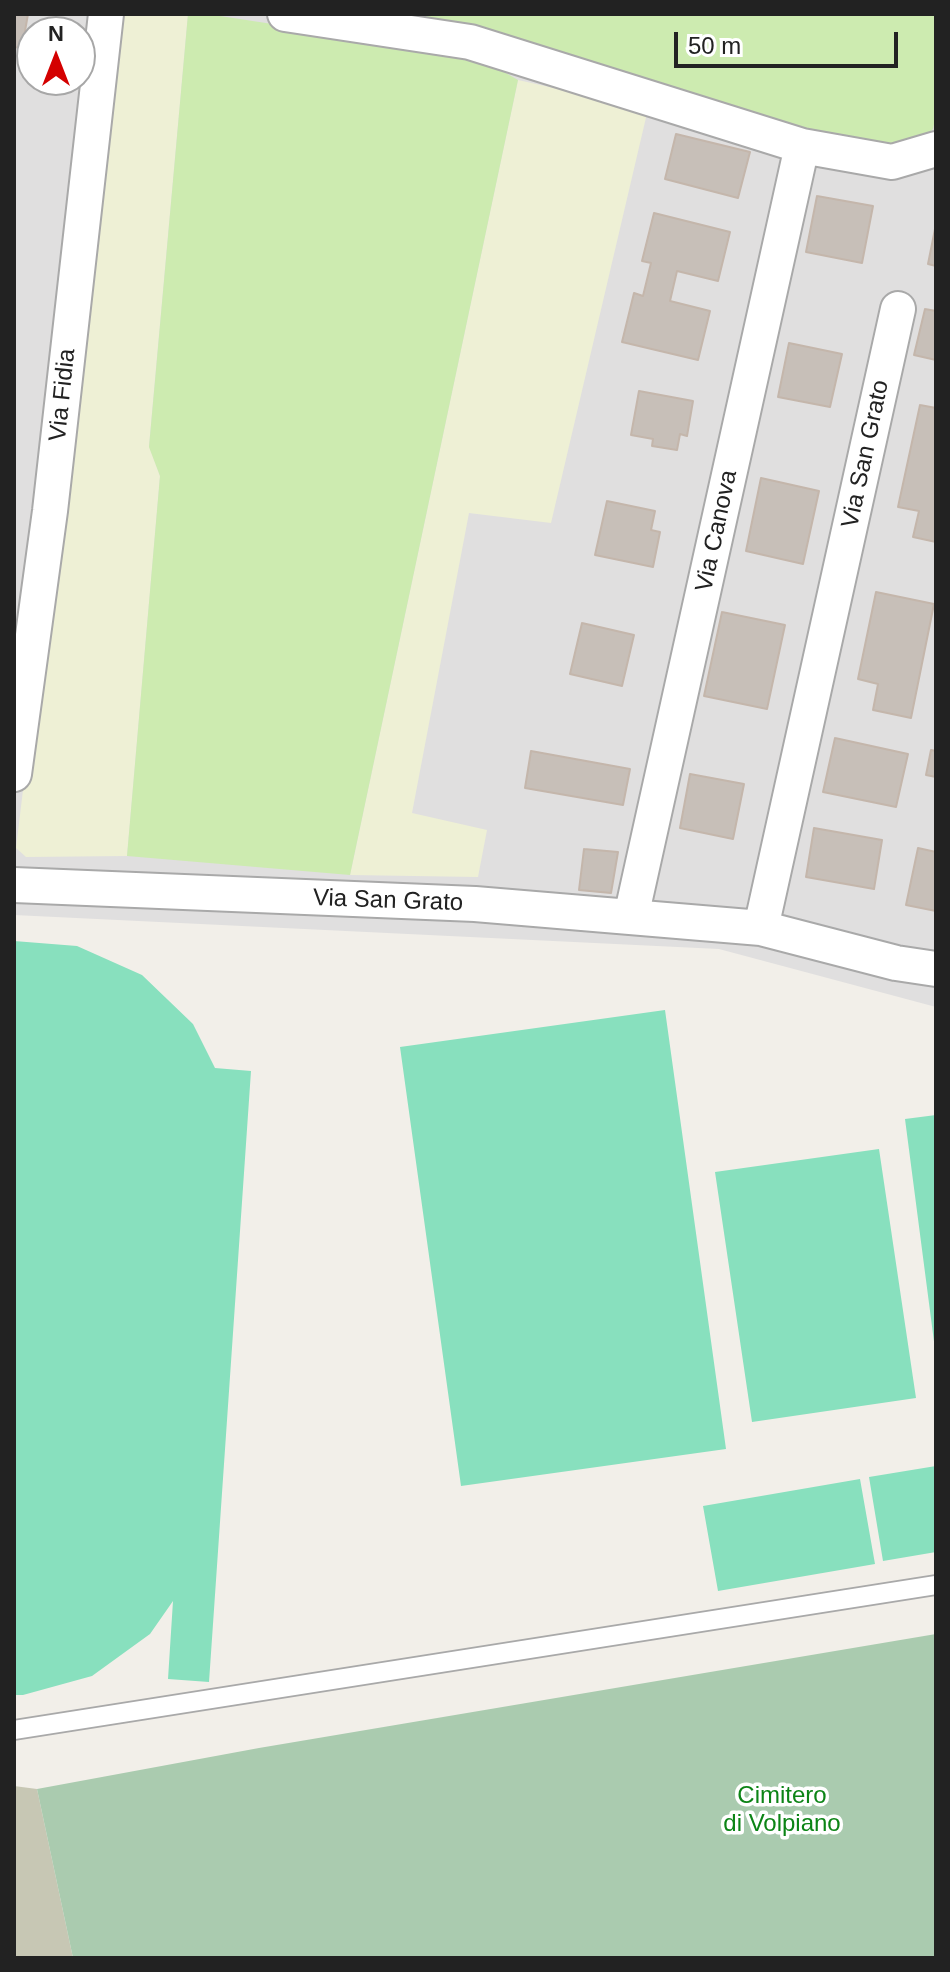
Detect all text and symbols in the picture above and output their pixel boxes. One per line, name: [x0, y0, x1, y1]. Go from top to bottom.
north arrow: [16, 16, 96, 96]
scale bar: [678, 16, 902, 66]
text: N: [48, 21, 64, 46]
text: 50 m: [688, 32, 741, 59]
street label: Via Fidia: [44, 347, 82, 443]
street label: Via San Grato: [836, 377, 896, 531]
street label: Via Canova: [690, 468, 744, 594]
street label: Via San Grato: [312, 884, 464, 918]
park label: Cimitero di Volpiano: [723, 1782, 841, 1838]

